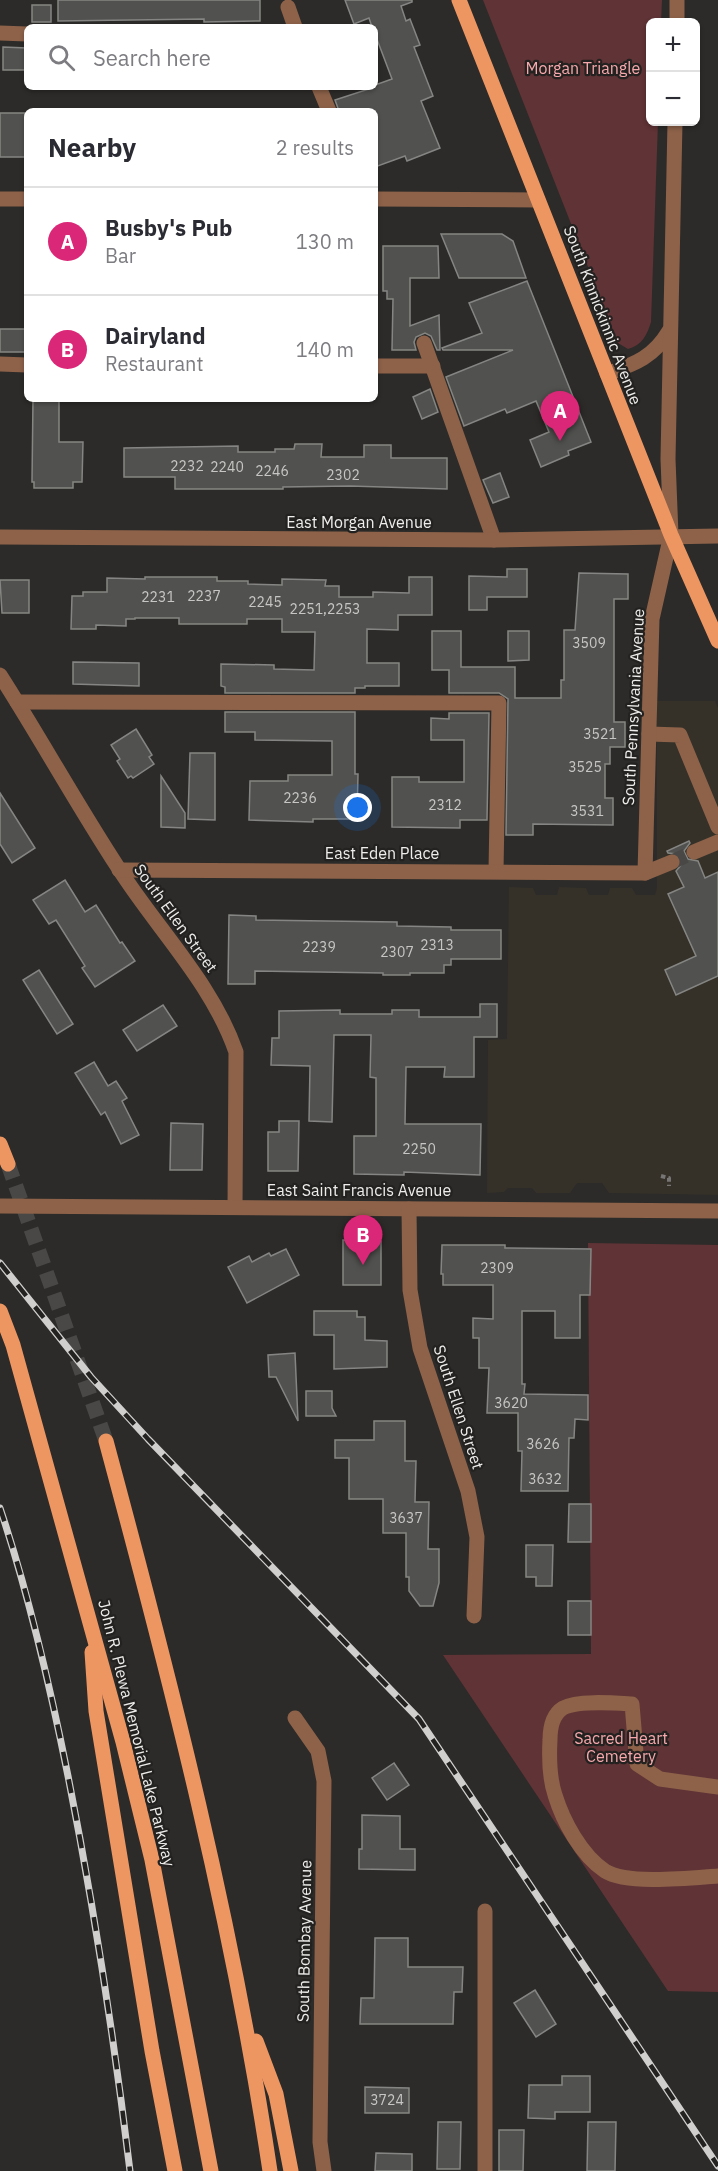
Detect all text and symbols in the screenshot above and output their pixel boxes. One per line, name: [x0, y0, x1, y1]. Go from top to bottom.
map controls: [646, 18, 700, 126]
button: +: [646, 18, 700, 72]
search box: [24, 24, 378, 90]
icon: search: [45, 41, 78, 74]
text: Search here: [93, 43, 211, 72]
park label: Morgan Triangle: [526, 58, 641, 78]
button: −: [646, 72, 700, 126]
text: Nearby: [48, 130, 136, 164]
text: 2 results: [276, 134, 354, 161]
text: Busby's Pub: [105, 213, 232, 242]
street label: South Kinnickinnic Avenue: [560, 223, 646, 407]
text: A: [61, 228, 74, 255]
text: 130 m: [296, 228, 354, 255]
text: Bar: [105, 242, 136, 269]
text: Dairyland: [105, 321, 206, 350]
text: B: [61, 336, 74, 363]
text: 140 m: [296, 336, 354, 363]
text: Restaurant: [105, 350, 203, 377]
pin: A: [540, 392, 580, 441]
house number: 2232: [170, 457, 204, 475]
house number: 2240: [210, 458, 244, 476]
house number: 2246: [255, 462, 289, 480]
house number: 2302: [326, 466, 360, 484]
street label: East Morgan Avenue: [286, 512, 432, 532]
house number: 2237: [187, 587, 221, 605]
house number: 2231: [141, 588, 175, 606]
house number: 2245: [248, 593, 282, 611]
house number: 2251,2253: [289, 600, 361, 618]
street label: South Pennsylvania Avenue: [618, 608, 648, 806]
house number: 3509: [572, 634, 606, 652]
house number: 3521: [583, 725, 617, 743]
house number: 3525: [568, 758, 602, 776]
house number: 2236: [283, 789, 317, 807]
your location: [343, 793, 372, 822]
house number: 2312: [428, 796, 462, 814]
house number: 3531: [570, 802, 604, 820]
street label: East Eden Place: [325, 843, 439, 863]
street label: South Ellen Street: [130, 860, 222, 976]
house number: 2313: [420, 936, 454, 954]
house number: 2239: [302, 938, 336, 956]
house number: 2307: [380, 943, 414, 961]
house number: 2250: [402, 1140, 436, 1158]
street label: East Saint Francis Avenue: [267, 1180, 451, 1200]
pin: B: [344, 1216, 382, 1265]
house number: 2309: [480, 1259, 514, 1277]
street label: South Ellen Street: [430, 1342, 488, 1472]
house number: 3620: [494, 1394, 528, 1412]
house number: 3626: [526, 1435, 560, 1453]
house number: 3632: [528, 1470, 562, 1488]
house number: 3637: [389, 1509, 423, 1527]
street label: John R. Plewa Memorial Lake Parkway: [94, 1598, 180, 1868]
park label: Sacred Heart Cemetery: [574, 1728, 668, 1766]
street label: South Bombay Avenue: [293, 1860, 315, 2022]
house number: 3724: [370, 2091, 404, 2109]

